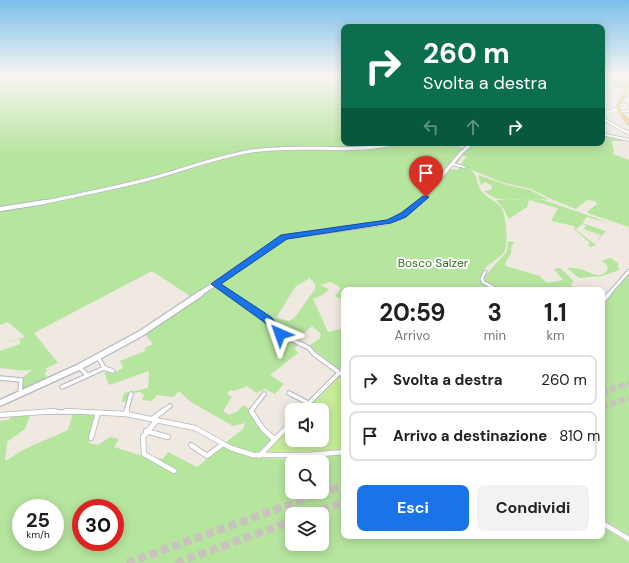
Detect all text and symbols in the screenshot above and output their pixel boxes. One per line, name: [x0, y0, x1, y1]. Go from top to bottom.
text: 260 m: [423, 35, 510, 72]
icon: right: [357, 40, 409, 92]
text: Svolta a destra: [423, 71, 547, 95]
icon: left: [420, 116, 442, 138]
icon: ahead: [462, 116, 484, 138]
icon: right: [504, 116, 526, 138]
pin: [409, 156, 443, 197]
icon: arrive: [415, 162, 437, 184]
park label: Bosco Salzer: [398, 255, 469, 271]
text: 20:59: [379, 297, 446, 328]
text: 3: [488, 297, 502, 328]
text: 1.1: [544, 297, 567, 328]
position arrow: [259, 313, 301, 355]
text: Arrivo: [395, 327, 430, 344]
text: min: [484, 327, 506, 344]
text: km: [546, 327, 565, 344]
icon: right: [359, 369, 381, 391]
text: Svolta a destra: [393, 370, 503, 390]
text: 260 m: [541, 370, 587, 390]
map controls: [285, 403, 329, 551]
button: sound: [285, 403, 329, 447]
icon: arrive: [359, 425, 381, 447]
text: Arrivo a destinazione: [393, 426, 547, 446]
text: 810 m: [559, 426, 600, 446]
button: search: [285, 455, 329, 499]
button: Esci: [357, 485, 469, 531]
button: Condividi: [477, 485, 589, 531]
speed limit sign: 30: [72, 499, 124, 551]
text: 25: [26, 507, 50, 533]
button: layers: [285, 507, 329, 551]
text: km/h: [26, 528, 50, 541]

